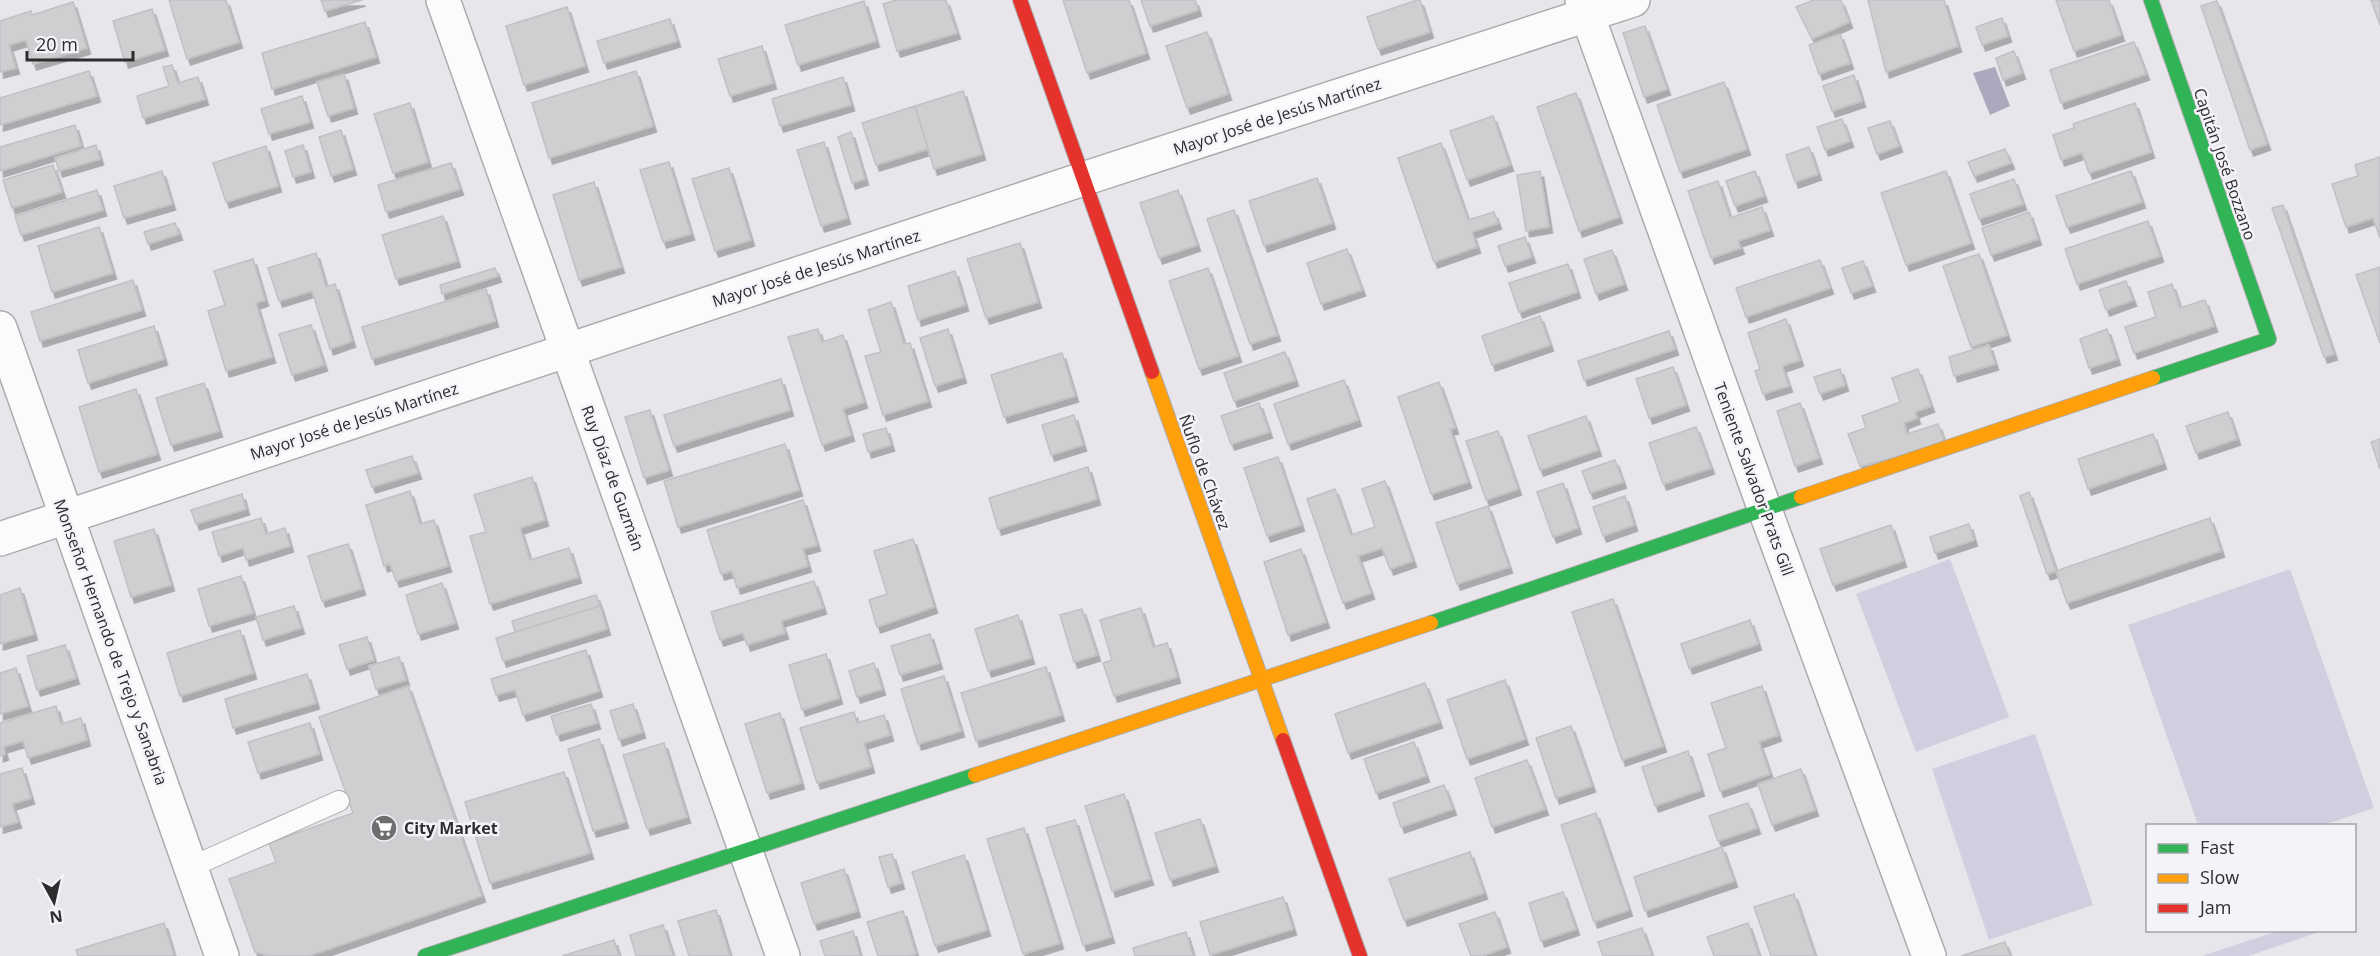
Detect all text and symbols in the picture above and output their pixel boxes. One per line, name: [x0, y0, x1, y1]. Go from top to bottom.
scale bar: [27, 24, 134, 62]
text: 20 m: [36, 32, 78, 56]
street label: Mayor José de Jesús Martínez: [1170, 72, 1384, 160]
street label: Capitán José Bozzano: [2189, 85, 2261, 243]
street label: Mayor José de Jesús Martínez: [709, 224, 923, 312]
street label: Mayor José de Jesús Martínez: [247, 377, 461, 465]
street label: Teniente Salvador Prats Gill: [1709, 379, 1799, 579]
street label: Ruy Díaz de Guzmán: [576, 402, 650, 554]
street label: Ñuflo de Chávez: [1174, 411, 1236, 533]
street label: Monseñor Hernando de Trejo y Sanabria: [49, 496, 173, 788]
supermarket icon: City Market: [369, 813, 399, 843]
place label: City Market: [404, 817, 498, 839]
legend: [2146, 824, 2356, 932]
text: Fast: [2200, 835, 2234, 859]
text: Slow: [2200, 865, 2239, 889]
north arrow: [24, 872, 84, 932]
text: Jam: [2198, 895, 2232, 919]
text: N: [48, 905, 64, 929]

